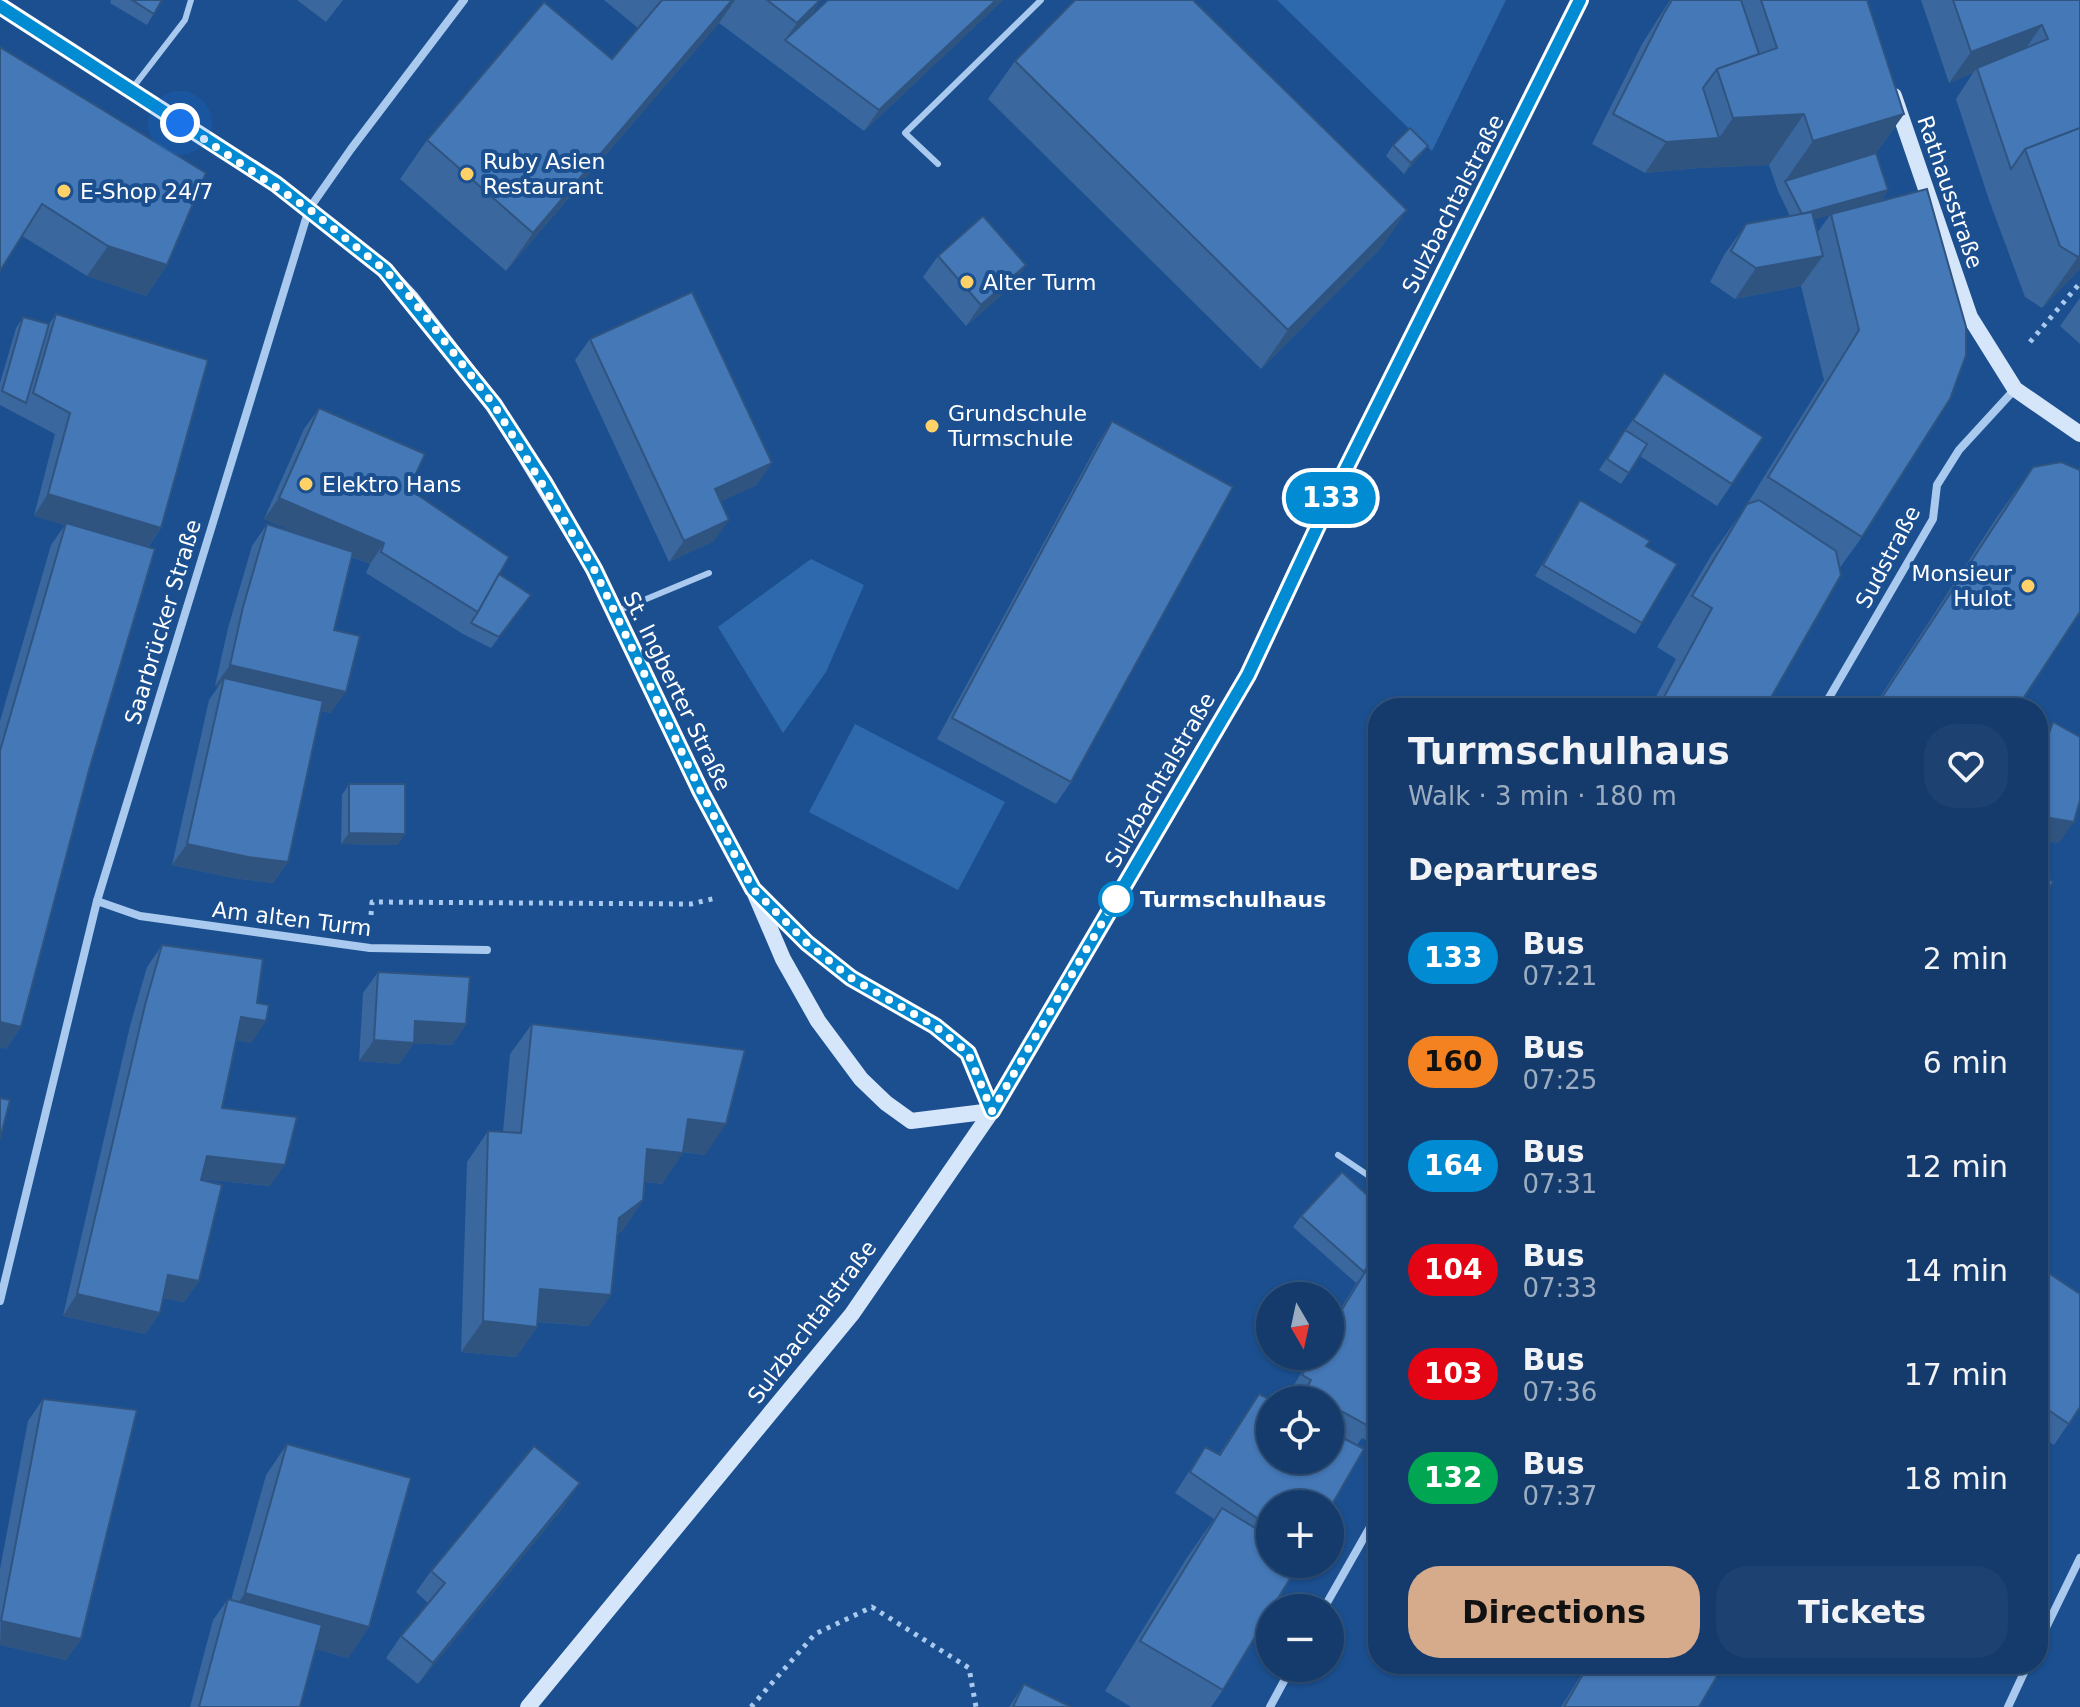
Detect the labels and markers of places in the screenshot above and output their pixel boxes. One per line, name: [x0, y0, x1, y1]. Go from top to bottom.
place label: Ruby Asien Restaurant: [483, 149, 605, 199]
marker: Ruby Asien Restaurant: [458, 165, 476, 183]
place label: E-Shop 24/7: [80, 179, 214, 204]
marker: E-Shop 24/7: [55, 182, 73, 200]
place label: Alter Turm: [983, 270, 1097, 295]
marker: Alter Turm: [958, 273, 976, 291]
place label: Grundschule Turmschule: [947, 401, 1087, 451]
marker: Grundschule Turmschule: [923, 417, 941, 435]
place label: Elektro Hans: [322, 472, 461, 497]
marker: Elektro Hans: [297, 475, 315, 493]
place label: Monsieur Hulot: [1912, 561, 2013, 611]
marker: Monsieur Hulot: [2019, 577, 2037, 595]
marker: Turmschulhaus: [1099, 882, 1133, 916]
place label: Turmschulhaus: [1140, 887, 1326, 912]

